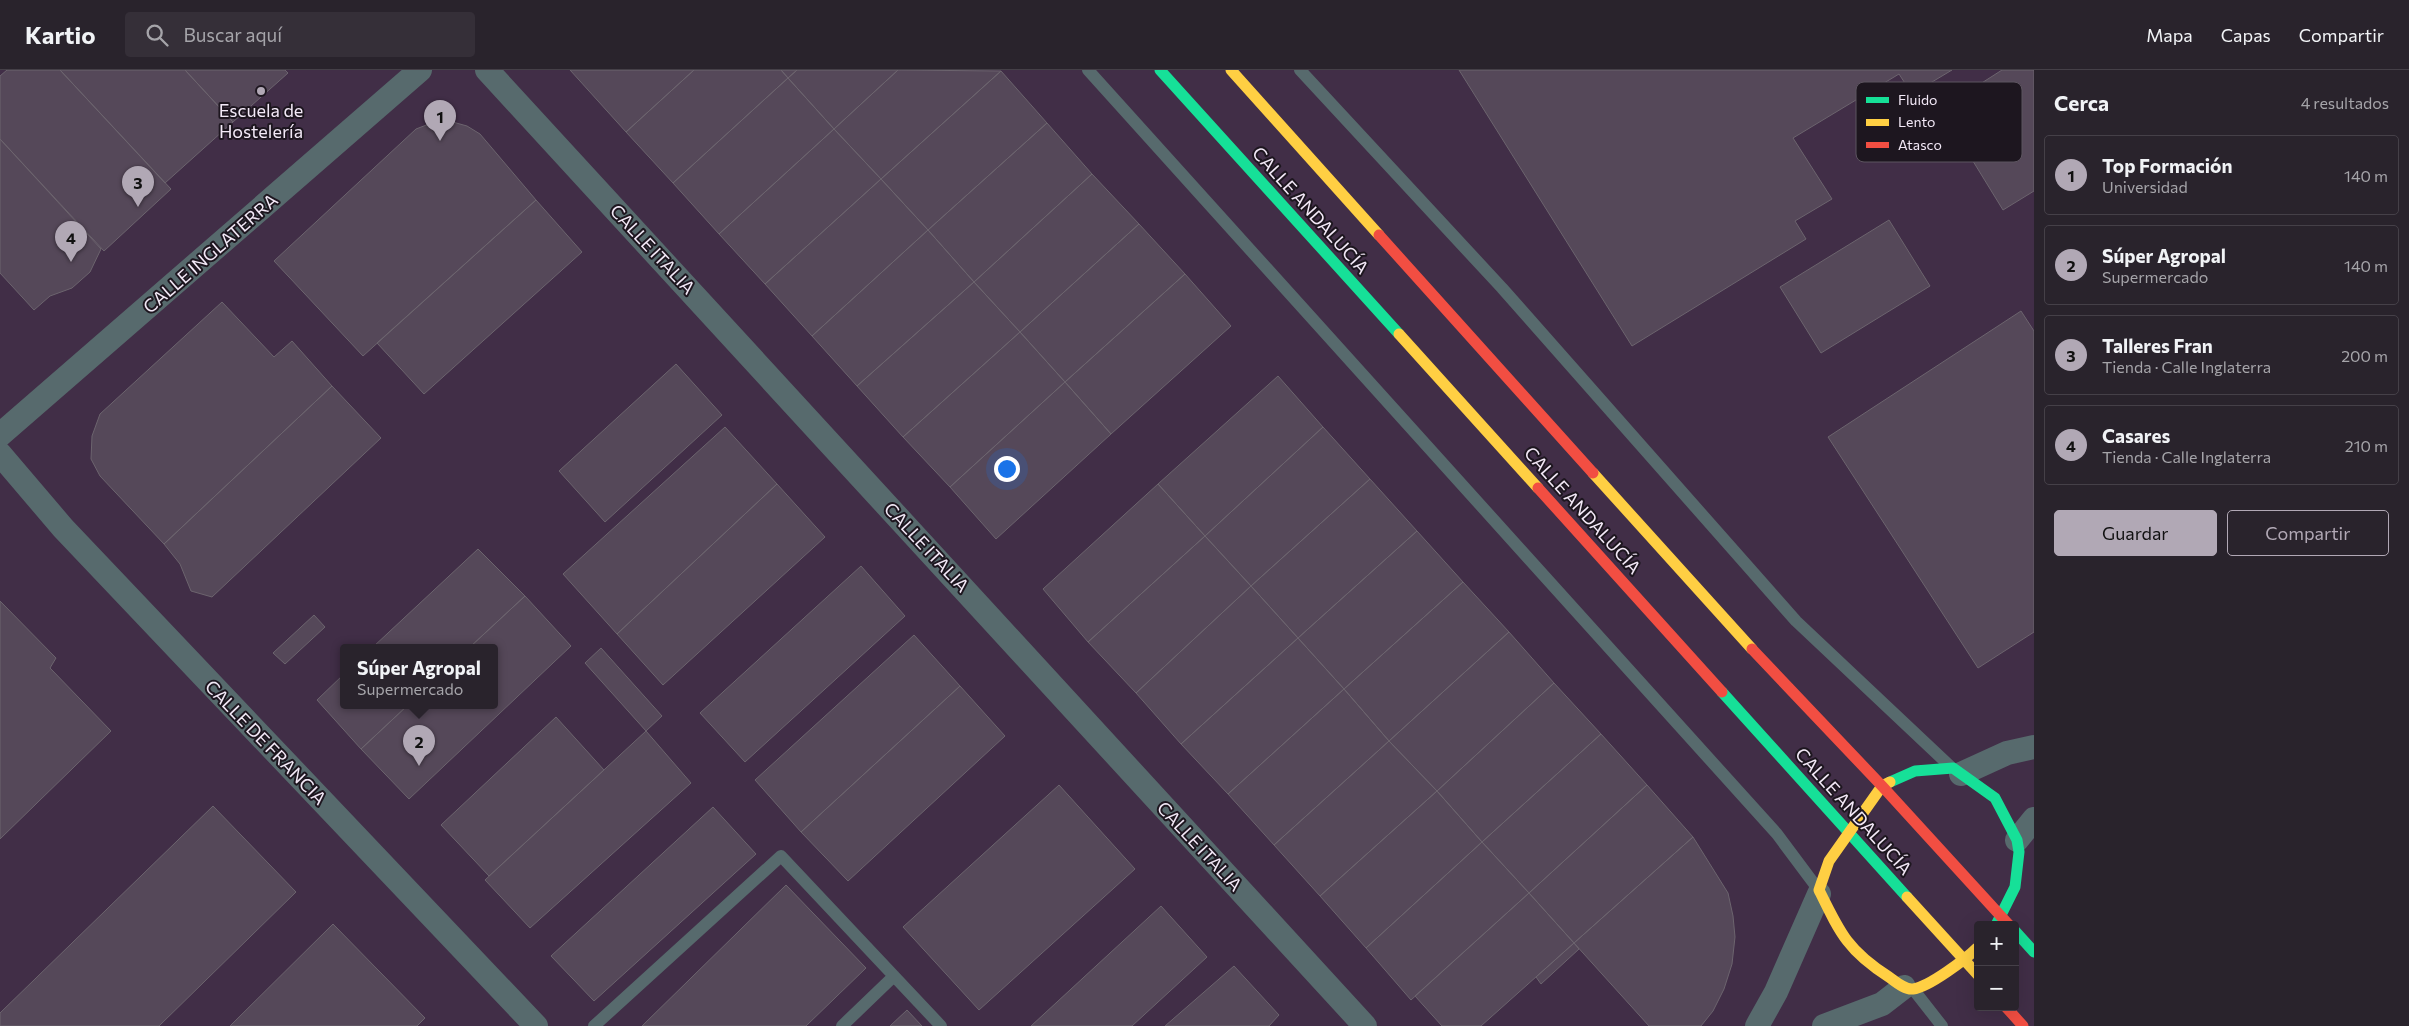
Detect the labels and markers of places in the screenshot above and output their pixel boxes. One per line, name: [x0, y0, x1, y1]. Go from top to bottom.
marker: Escuela de Hostelería: [255, 85, 267, 97]
place label: Escuela de Hostelería: [219, 99, 303, 142]
pin: 1: [424, 100, 456, 141]
pin: 3: [122, 166, 154, 207]
pin: 4: [55, 221, 87, 262]
pin: 2: [403, 725, 435, 766]

